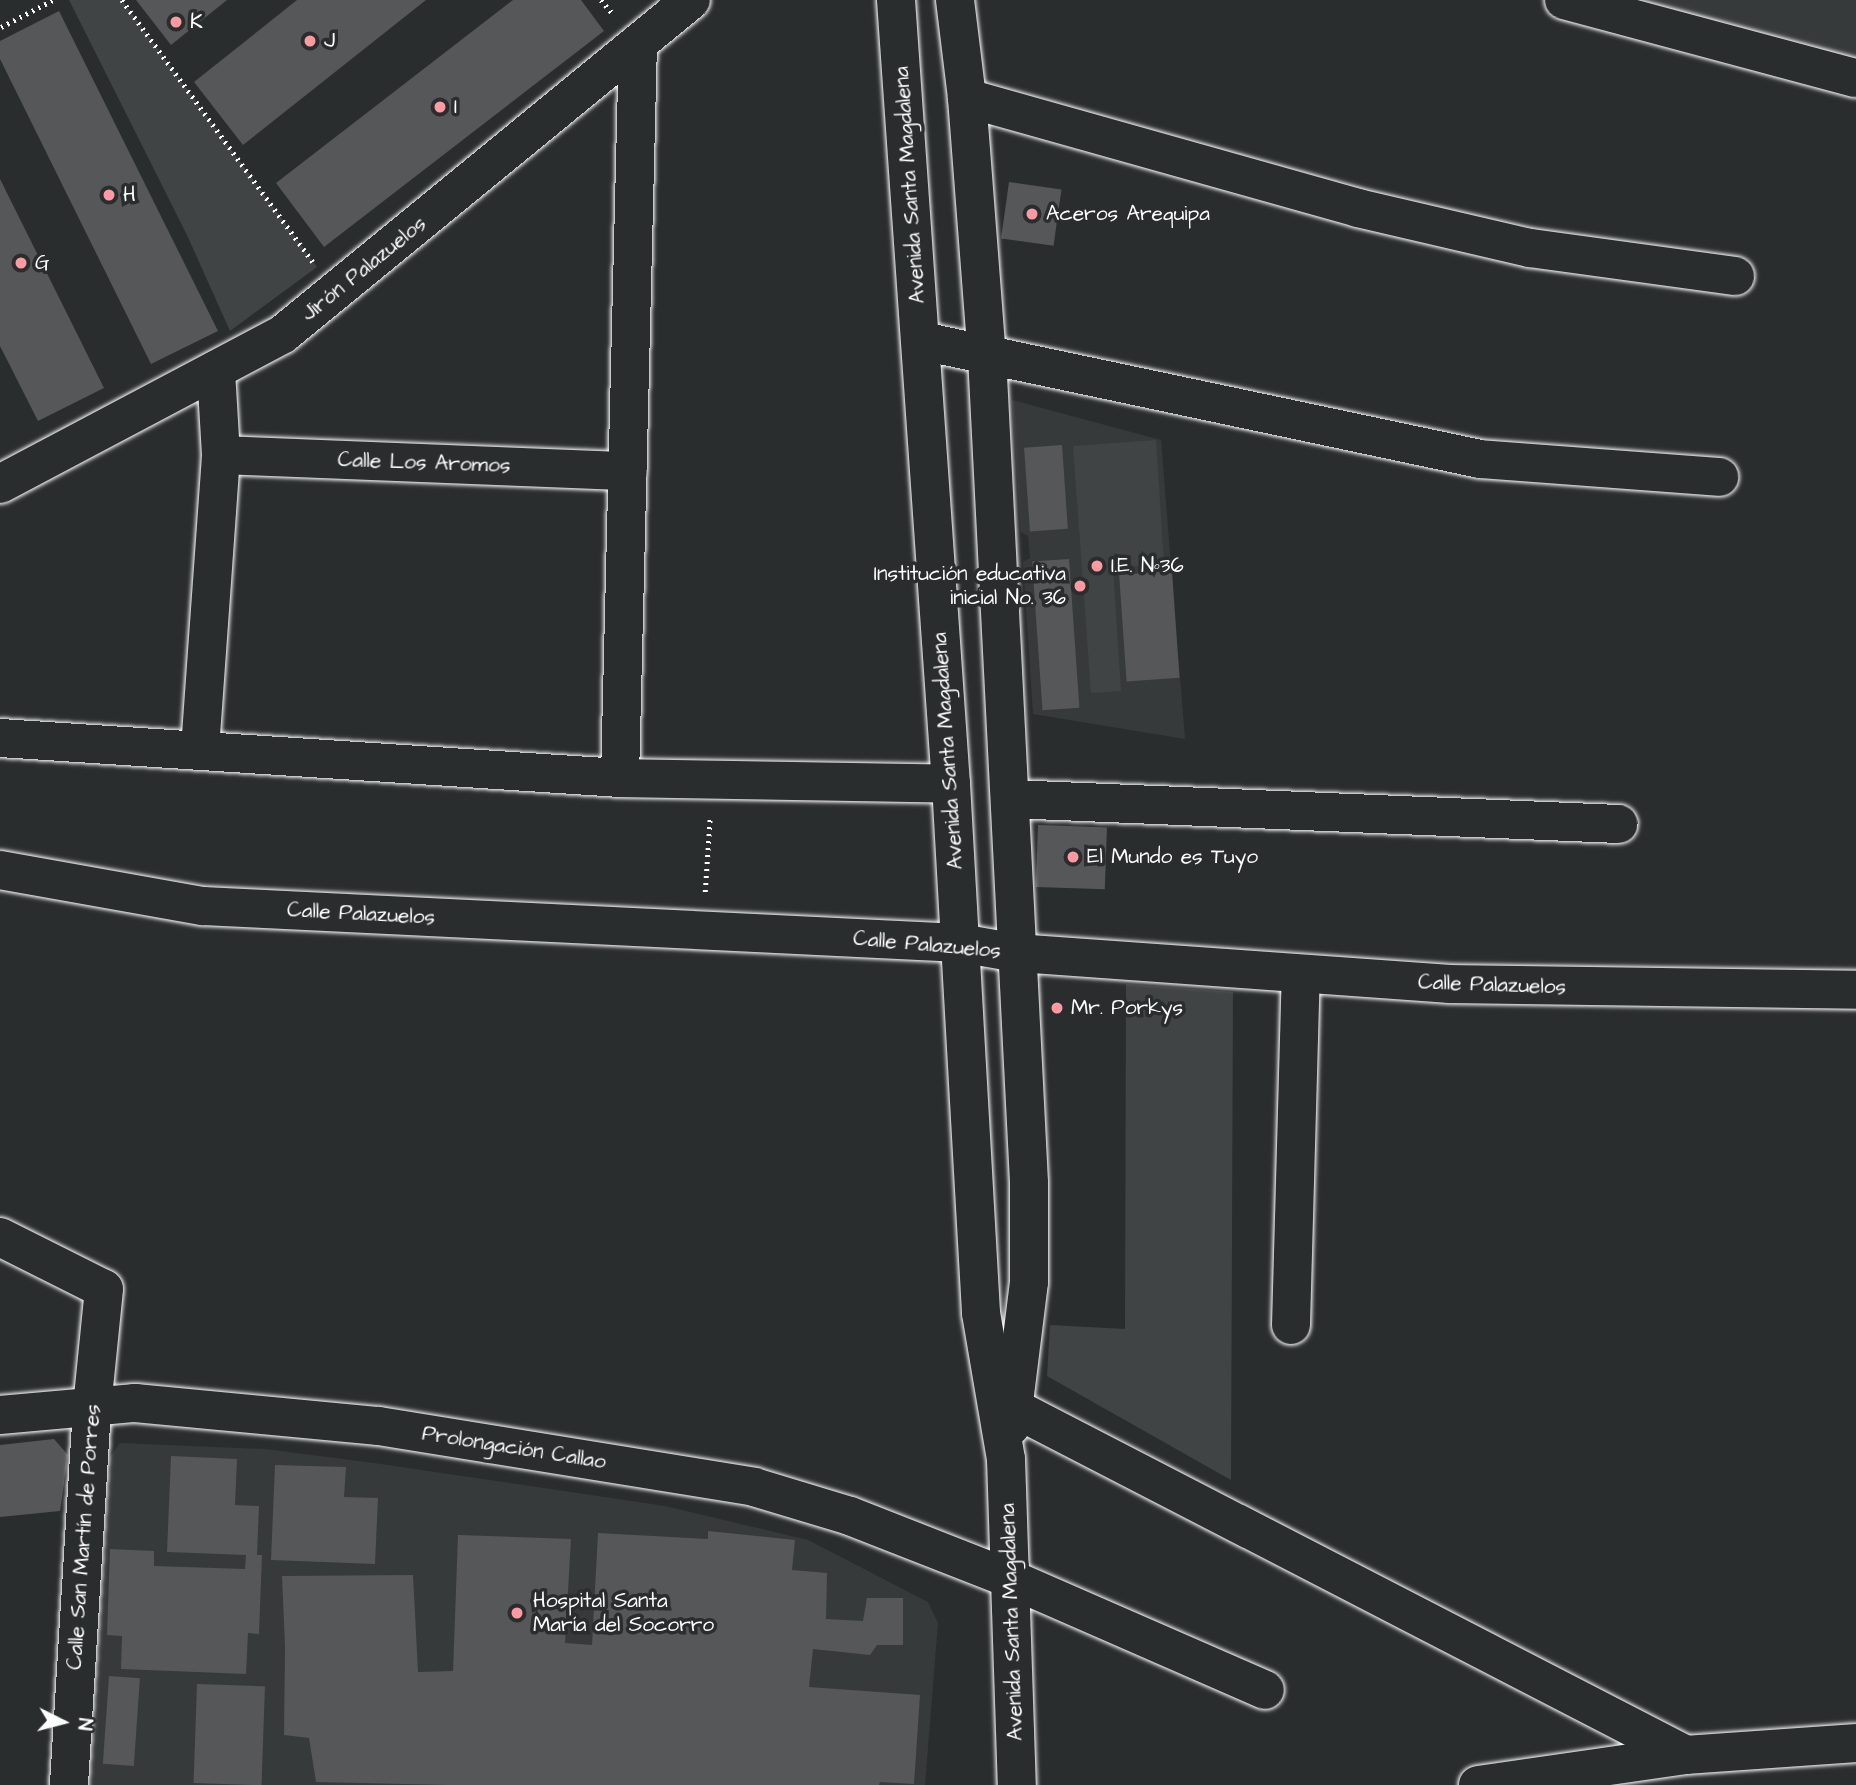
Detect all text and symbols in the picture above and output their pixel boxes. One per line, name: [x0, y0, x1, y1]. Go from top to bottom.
place label: K: [190, 9, 203, 35]
marker: K: [168, 14, 184, 30]
place label: J: [324, 28, 335, 54]
marker: J: [302, 33, 318, 49]
street label: Avenida Santa Magdalena: [889, 66, 931, 304]
place label: I: [454, 94, 457, 120]
marker: I: [432, 99, 448, 115]
place label: H: [123, 182, 136, 208]
marker: H: [101, 187, 117, 203]
place label: Aceros Arequipa: [1046, 201, 1210, 227]
marker: Aceros Arequipa: [1024, 206, 1040, 222]
street label: Jirón Palazuelos: [297, 211, 431, 327]
place label: G: [35, 250, 50, 276]
marker: G: [13, 255, 29, 271]
street label: Calle Los Aromos: [337, 447, 511, 479]
place label: I.E. Nº36: [1111, 553, 1184, 579]
marker: I.E. Nº36: [1089, 558, 1105, 574]
place label: Institución educativa inicial No. 36: [874, 561, 1066, 611]
marker: Institución educativa inicial No. 36: [1072, 578, 1088, 594]
street label: Avenida Santa Magdalena: [927, 632, 969, 870]
place label: El Mundo es Tuyo: [1087, 844, 1258, 870]
marker: El Mundo es Tuyo: [1065, 849, 1081, 865]
street label: Calle Palazuelos: [286, 898, 436, 930]
street label: Calle Palazuelos: [852, 926, 1002, 964]
street label: Calle Palazuelos: [1418, 970, 1566, 1000]
place label: Mr. Porkys: [1071, 995, 1183, 1021]
marker: Mr. Porkys: [1049, 1000, 1065, 1016]
street label: Calle San Martín de Porres: [62, 1403, 106, 1671]
street label: Prolongación Callao: [420, 1421, 608, 1475]
street label: Avenida Santa Magdalena: [995, 1503, 1029, 1741]
place label: Hospital Santa María del Socorro: [533, 1588, 714, 1638]
marker: Hospital Santa María del Socorro: [507, 1603, 527, 1623]
north arrow: [28, 1687, 98, 1757]
text: N: [70, 1717, 98, 1732]

